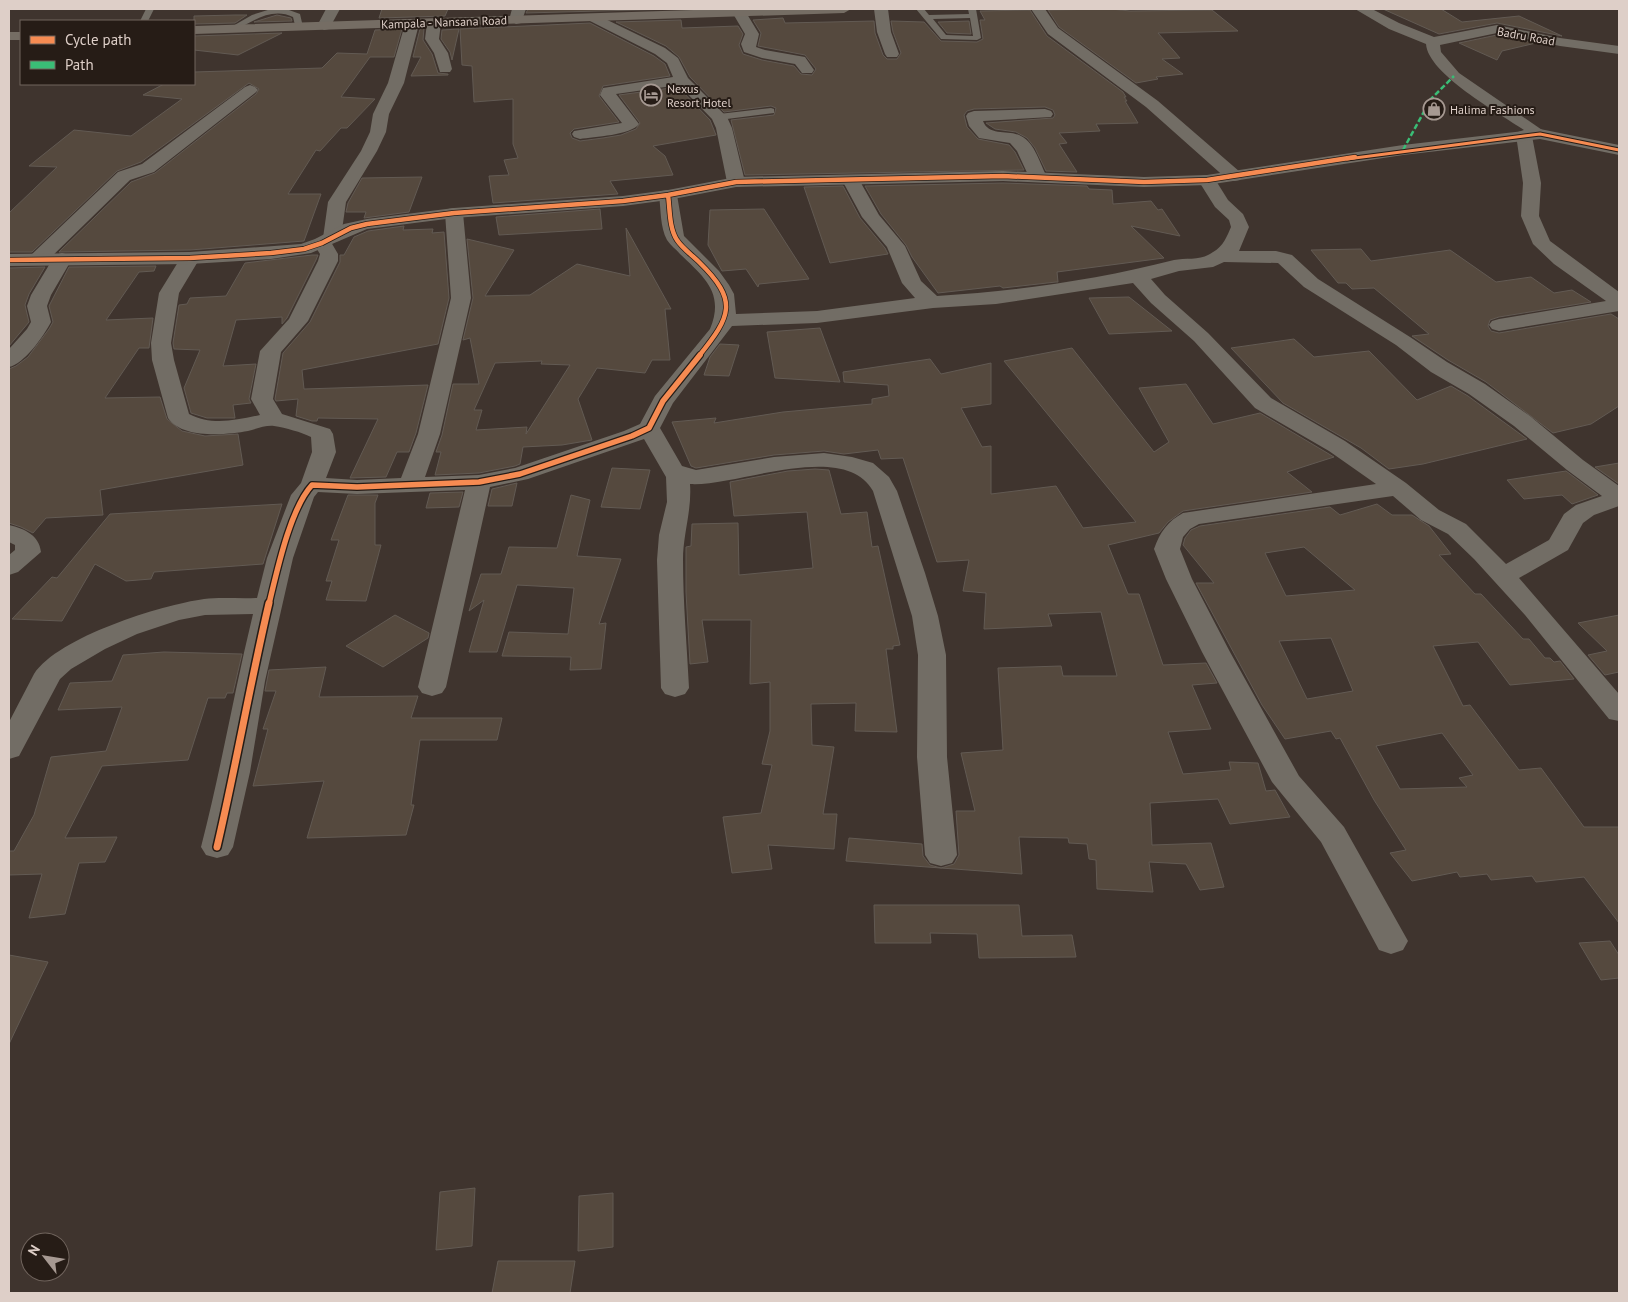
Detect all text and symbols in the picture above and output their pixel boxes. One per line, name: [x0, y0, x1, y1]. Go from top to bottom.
street label: Kampala - Nansana Road: [381, 12, 507, 32]
legend: [20, 20, 195, 85]
street label: Badru Road: [1496, 24, 1556, 48]
text: Cycle path: [65, 30, 131, 49]
text: Path: [65, 55, 94, 74]
place label: Nexus Resort Hotel: [667, 81, 731, 110]
hotel icon: Nexus Resort Hotel: [639, 83, 663, 107]
shop icon: Halima Fashions: [1422, 97, 1446, 121]
place label: Halima Fashions: [1450, 102, 1535, 117]
north arrow: [20, 1232, 70, 1282]
text: N: [24, 1242, 44, 1259]

